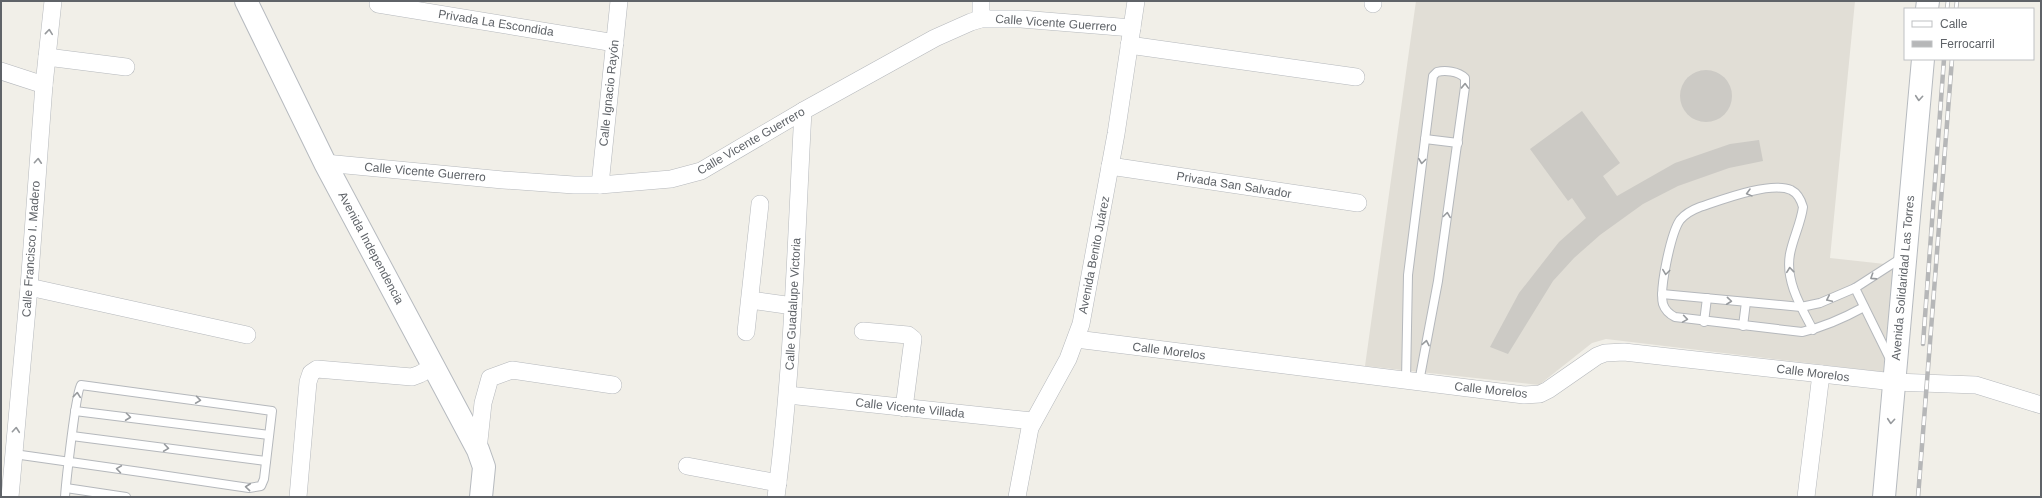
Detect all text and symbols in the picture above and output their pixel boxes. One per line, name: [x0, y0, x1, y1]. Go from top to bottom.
street label: Privada La Escondida: [437, 7, 555, 39]
legend: [1904, 8, 2034, 60]
street label: Calle Vicente Guerrero: [995, 12, 1118, 34]
text: Calle: [1940, 17, 1968, 31]
one-way arrow: [45, 29, 54, 35]
text: Ferrocarril: [1940, 37, 1995, 51]
street label: Calle Ignacio Rayón: [596, 39, 622, 147]
one-way arrow: [1461, 83, 1469, 89]
one-way arrow: [1915, 95, 1924, 101]
street label: Calle Vicente Guerrero: [695, 104, 808, 178]
one-way arrow: [34, 158, 43, 164]
one-way arrow: [1418, 158, 1427, 164]
street label: Calle Vicente Guerrero: [364, 160, 487, 184]
street label: Privada San Salvador: [1176, 169, 1292, 201]
street label: Calle Francisco I. Madero: [19, 180, 43, 318]
one-way arrow: [1745, 188, 1752, 197]
street label: Avenida Independencia: [335, 189, 407, 307]
street label: Avenida Benito Juárez: [1076, 195, 1112, 315]
street label: Avenida Solidaridad Las Torres: [1889, 195, 1917, 361]
one-way arrow: [1442, 212, 1451, 218]
street label: Calle Guadalupe Victoria: [783, 237, 803, 371]
one-way arrow: [1785, 267, 1794, 273]
one-way arrow: [1662, 269, 1671, 276]
one-way arrow: [1870, 272, 1877, 279]
one-way arrow: [1825, 294, 1833, 302]
one-way arrow: [1726, 296, 1732, 305]
one-way arrow: [1682, 314, 1688, 323]
street label: Calle Morelos: [1132, 340, 1206, 362]
one-way arrow: [1421, 340, 1430, 346]
street label: Calle Morelos: [1776, 362, 1850, 384]
street label: Calle Morelos: [1454, 379, 1528, 401]
one-way arrow: [72, 392, 81, 398]
one-way arrow: [195, 395, 201, 404]
street label: Calle Vicente Villada: [855, 395, 966, 421]
one-way arrow: [125, 412, 131, 421]
one-way arrow: [1886, 418, 1895, 424]
one-way arrow: [11, 427, 20, 433]
one-way arrow: [163, 443, 169, 452]
one-way arrow: [116, 465, 122, 474]
one-way arrow: [245, 483, 251, 492]

